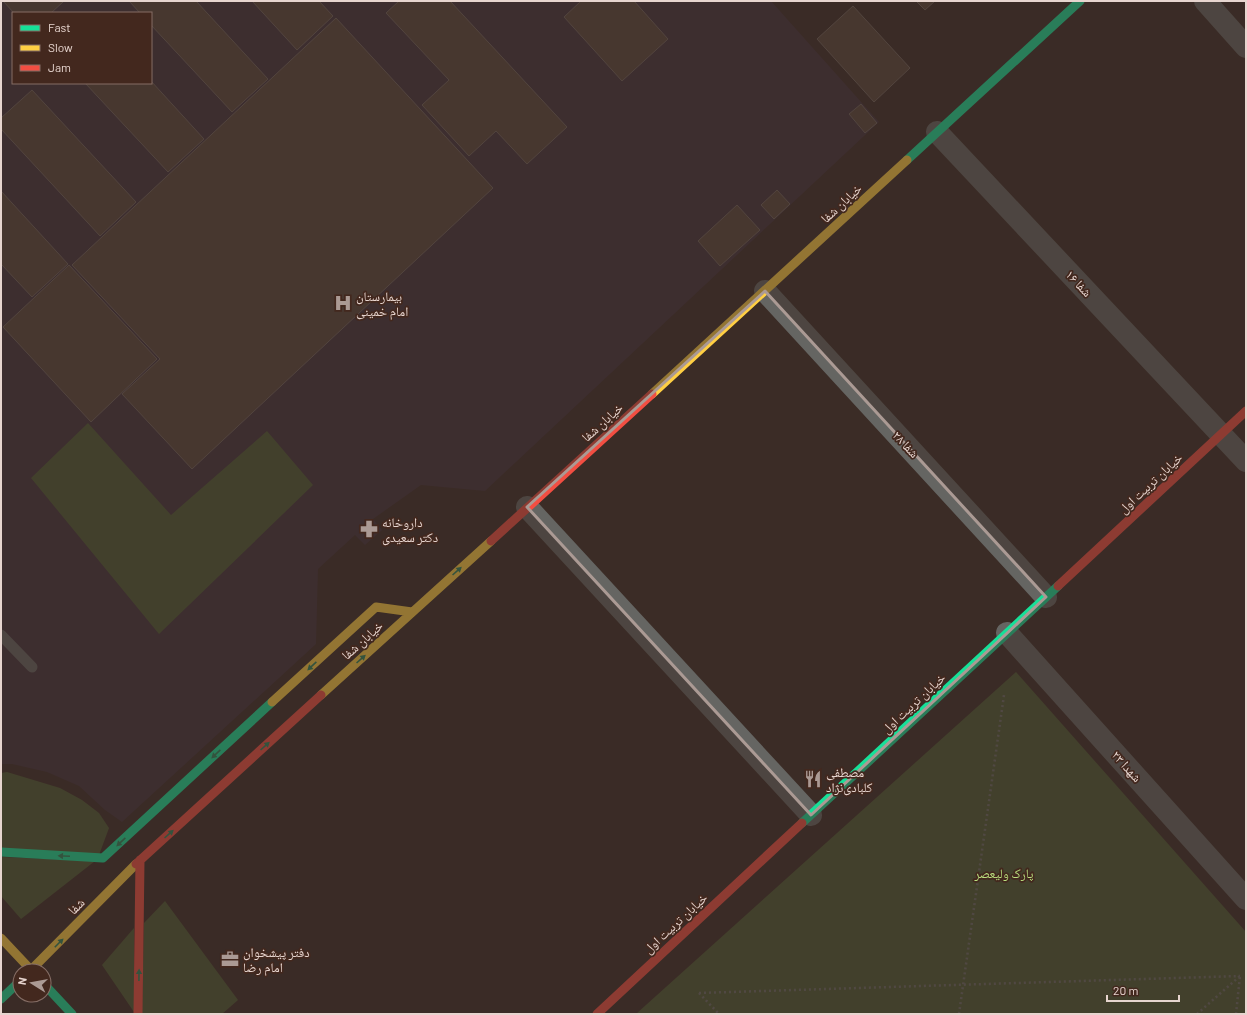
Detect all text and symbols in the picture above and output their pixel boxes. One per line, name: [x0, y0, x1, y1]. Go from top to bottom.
legend: [12, 12, 152, 84]
text: Fast: [48, 20, 71, 34]
text: Slow: [48, 40, 73, 54]
text: Jam: [48, 60, 71, 74]
street label: خیابان شفا: [817, 180, 865, 227]
street label: شفا ۱۶: [1063, 266, 1095, 300]
place label: بیمارستان امام خمینی: [356, 288, 408, 320]
hospital icon: بیمارستان امام خمینی: [333, 293, 353, 313]
street label: خیابان شفا: [578, 399, 627, 445]
street label: شفا ۲۸: [890, 427, 922, 461]
street label: خیابان تربیت اول: [1115, 449, 1186, 517]
place label: داروخانه دکتر سعیدی: [382, 514, 438, 546]
pharmacy icon: داروخانه دکتر سعیدی: [359, 519, 379, 539]
one-way arrow: [451, 567, 462, 576]
street label: خیابان شفا: [338, 617, 387, 663]
one-way arrow: [356, 655, 365, 664]
one-way arrow: [307, 661, 317, 671]
street label: خیابان تربیت اول: [878, 669, 949, 737]
one-way arrow: [259, 742, 270, 751]
street label: شهدا ۲۳: [1109, 747, 1145, 785]
one-way arrow: [211, 749, 221, 759]
place label: مصطفی کلبادی‌نژاد: [826, 764, 873, 796]
restaurant icon: مصطفی کلبادی‌نژاد: [803, 769, 823, 789]
one-way arrow: [164, 830, 173, 839]
one-way arrow: [116, 837, 125, 846]
one-way arrow: [57, 853, 70, 859]
park label: پارک ولیعصر: [973, 865, 1034, 882]
street label: خیابان تربیت اول: [640, 889, 711, 957]
street label: شفا: [64, 894, 88, 918]
one-way arrow: [54, 938, 63, 948]
place label: دفتر پیشخوان امام رضا: [243, 944, 310, 976]
office icon: دفتر پیشخوان امام رضا: [220, 949, 240, 969]
north arrow: [12, 963, 52, 1003]
one-way arrow: [136, 968, 142, 981]
text: N: [15, 976, 29, 986]
scale bar: [1107, 977, 1179, 1003]
text: 20 m: [1113, 983, 1139, 997]

